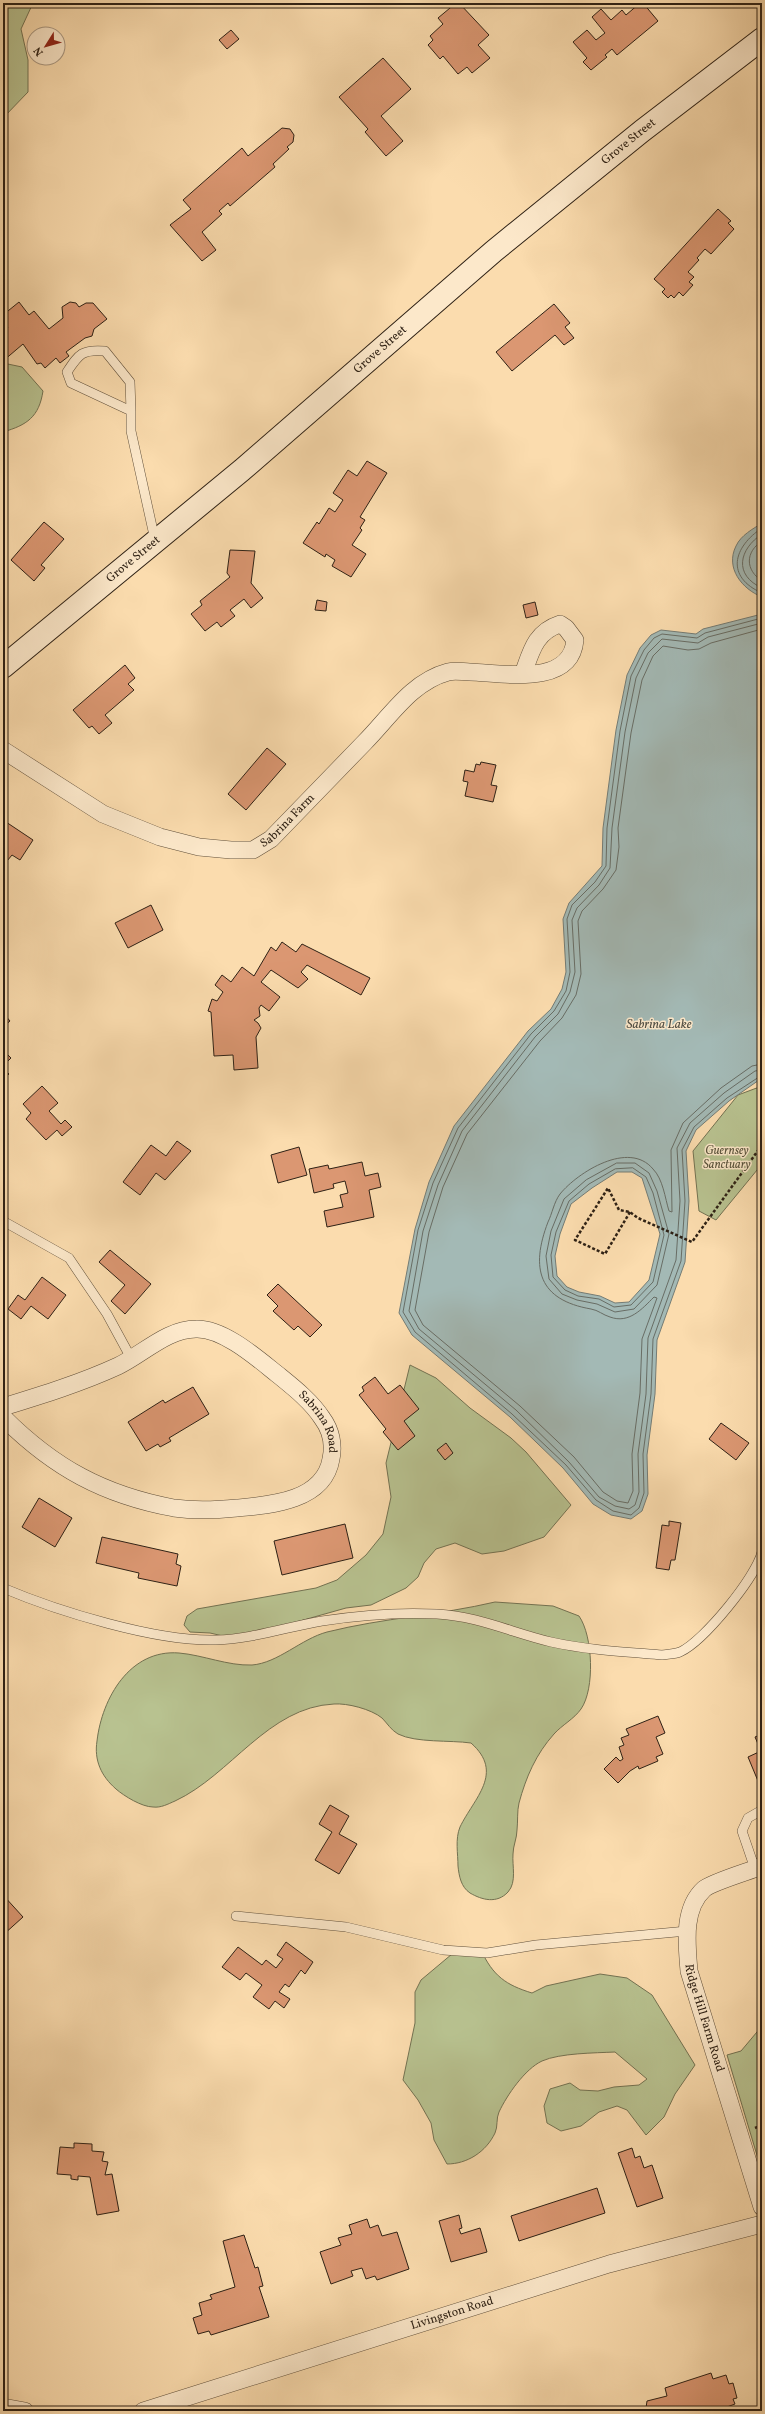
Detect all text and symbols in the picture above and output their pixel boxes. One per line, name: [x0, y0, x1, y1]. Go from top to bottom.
north arrow: [26, 26, 66, 66]
text: N: [31, 43, 48, 59]
street label: Grove Street: [598, 115, 659, 169]
street label: Grove Street: [350, 322, 410, 377]
street label: Grove Street: [103, 532, 164, 587]
street label: Sabrina Farm: [257, 790, 319, 852]
water label: Sabrina Lake: [626, 1016, 692, 1034]
park label: Guernsey Sanctuary: [703, 1143, 751, 1173]
street label: Sabrina Road: [294, 1387, 340, 1453]
street label: Ridge Hill Farm Road: [680, 1963, 728, 2074]
street label: Livingston Road: [409, 2293, 496, 2334]

